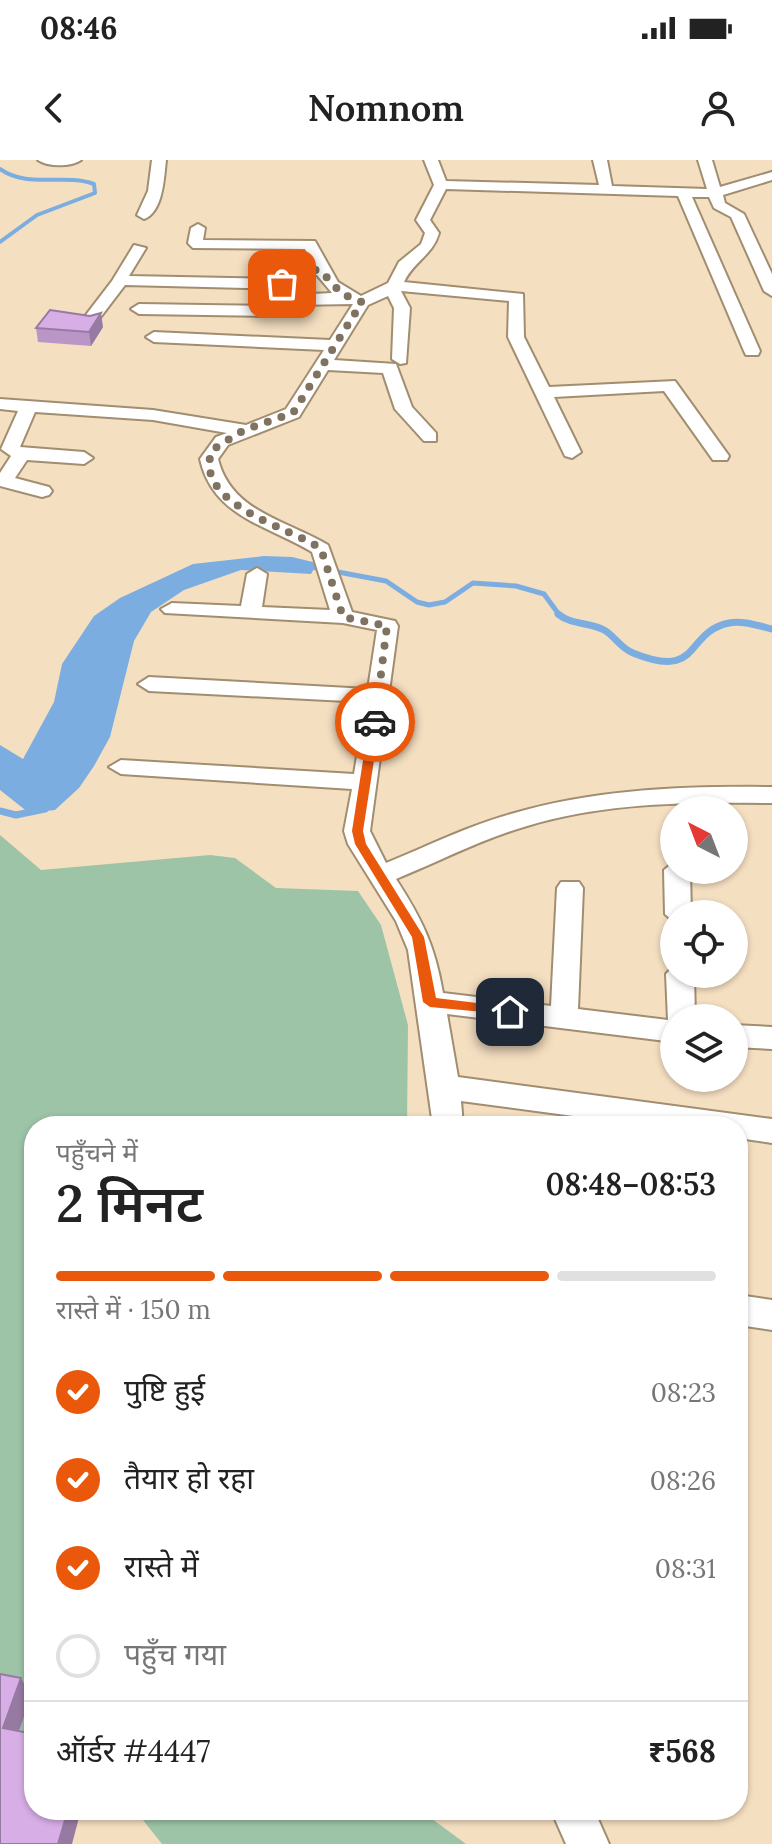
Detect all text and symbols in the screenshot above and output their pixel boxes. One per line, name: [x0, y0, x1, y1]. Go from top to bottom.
text: 08:46: [40, 9, 117, 47]
text: Nomnom: [308, 85, 464, 131]
icon: back: [32, 86, 76, 130]
icon: person: [696, 86, 740, 130]
pin: [248, 250, 316, 318]
icon: bag: [260, 262, 304, 306]
courier: [335, 682, 415, 762]
icon: car: [353, 700, 397, 744]
north arrow: [660, 796, 748, 884]
map controls: [660, 796, 748, 1092]
button: locate: [660, 900, 748, 988]
pin: [476, 978, 544, 1046]
icon: home: [488, 990, 532, 1034]
button: layers: [660, 1004, 748, 1092]
text: पहुँचने में: [56, 1136, 138, 1169]
text: 08:48–08:53: [545, 1165, 716, 1203]
text: 2 मिनट: [56, 1170, 203, 1236]
text: रास्ते में · 150 m: [56, 1293, 211, 1326]
icon: check: [56, 1370, 100, 1414]
text: पुष्टि हुई: [124, 1371, 205, 1409]
text: 08:23: [651, 1376, 716, 1409]
icon: check: [56, 1458, 100, 1502]
text: तैयार हो रहा: [124, 1459, 254, 1497]
text: 08:26: [650, 1464, 716, 1497]
icon: check: [56, 1546, 100, 1590]
text: रास्ते में: [124, 1547, 199, 1585]
text: 08:31: [655, 1552, 716, 1585]
text: पहुँच गया: [124, 1635, 226, 1673]
text: ऑर्डर #4447: [56, 1732, 210, 1770]
text: ₹568: [648, 1732, 716, 1770]

